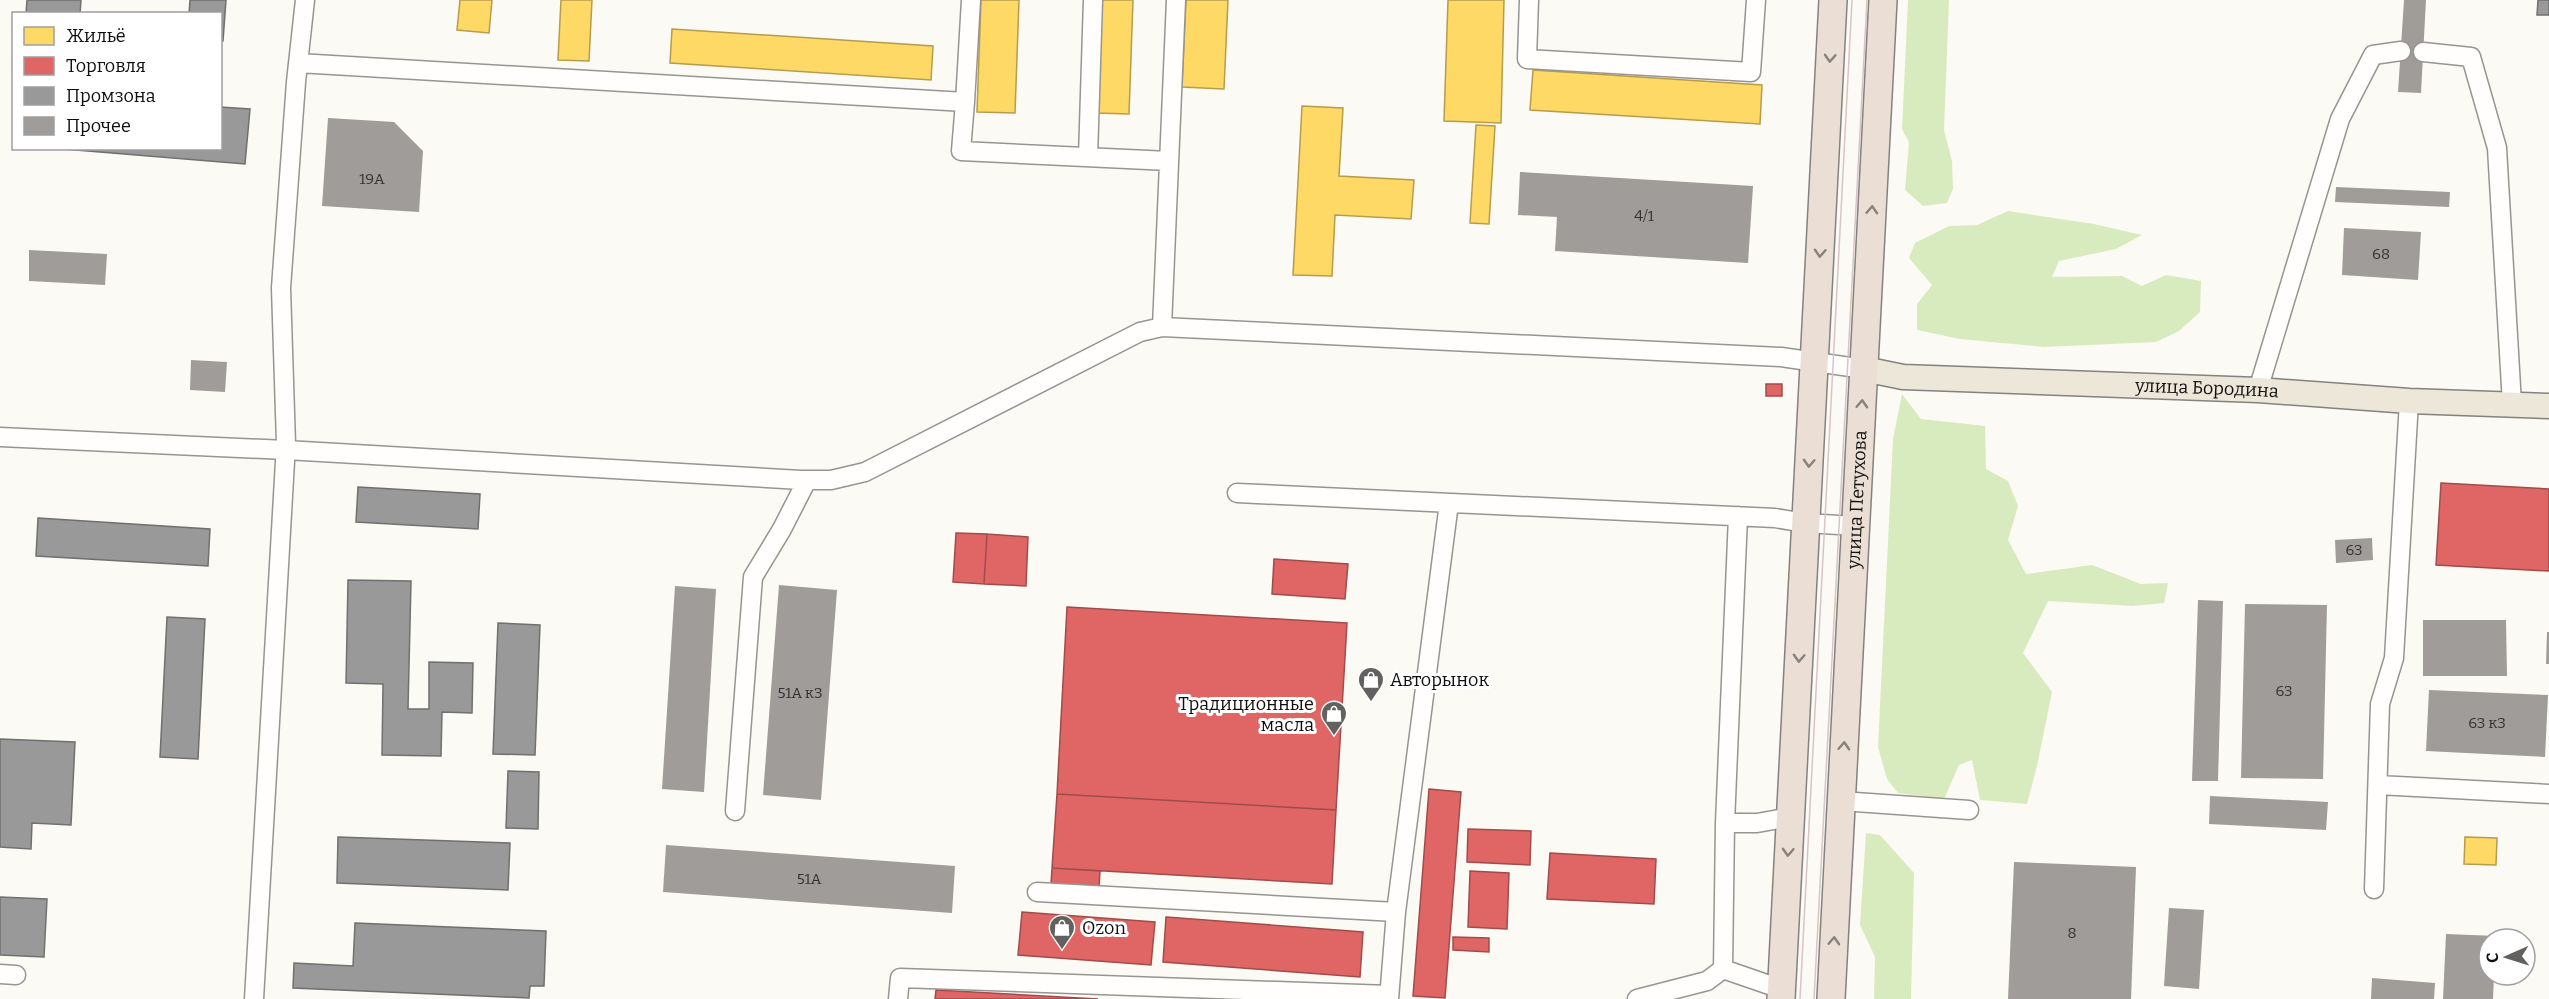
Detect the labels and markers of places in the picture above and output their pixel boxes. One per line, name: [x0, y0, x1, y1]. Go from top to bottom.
shop icon: Авторынок: [1356, 665, 1386, 703]
place label: Авторынок: [1390, 669, 1489, 691]
place label: Традиционные масла: [1178, 693, 1314, 736]
shop icon: Традиционные масла: [1319, 699, 1349, 737]
shop icon: Ozon: [1047, 913, 1077, 951]
place label: Ozon: [1082, 917, 1126, 939]

